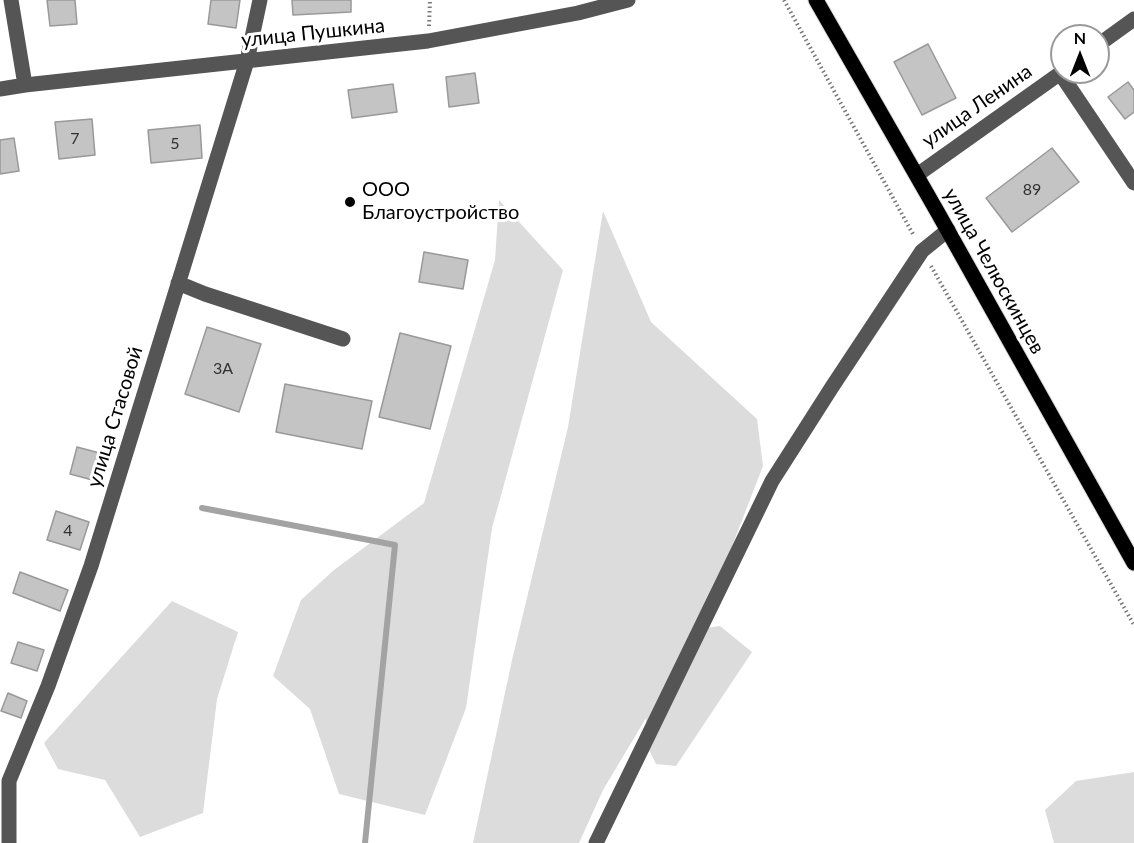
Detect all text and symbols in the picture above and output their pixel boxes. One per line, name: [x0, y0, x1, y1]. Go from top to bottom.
street label: улица Пушкина: [240, 14, 386, 52]
north arrow: [1050, 24, 1110, 84]
text: N: [1074, 28, 1086, 47]
street label: улица Ленина: [917, 59, 1037, 153]
house number: 7: [70, 129, 80, 149]
house number: 5: [170, 134, 180, 154]
place label: ООО Благоустройство: [362, 178, 519, 225]
house number: 89: [1023, 180, 1041, 200]
street label: улица Челюскинцев: [939, 184, 1049, 358]
marker: ООО Благоустройство: [343, 195, 357, 209]
street label: улица Стасовой: [82, 344, 148, 490]
house number: 3А: [213, 359, 233, 379]
house number: 4: [63, 521, 73, 541]

